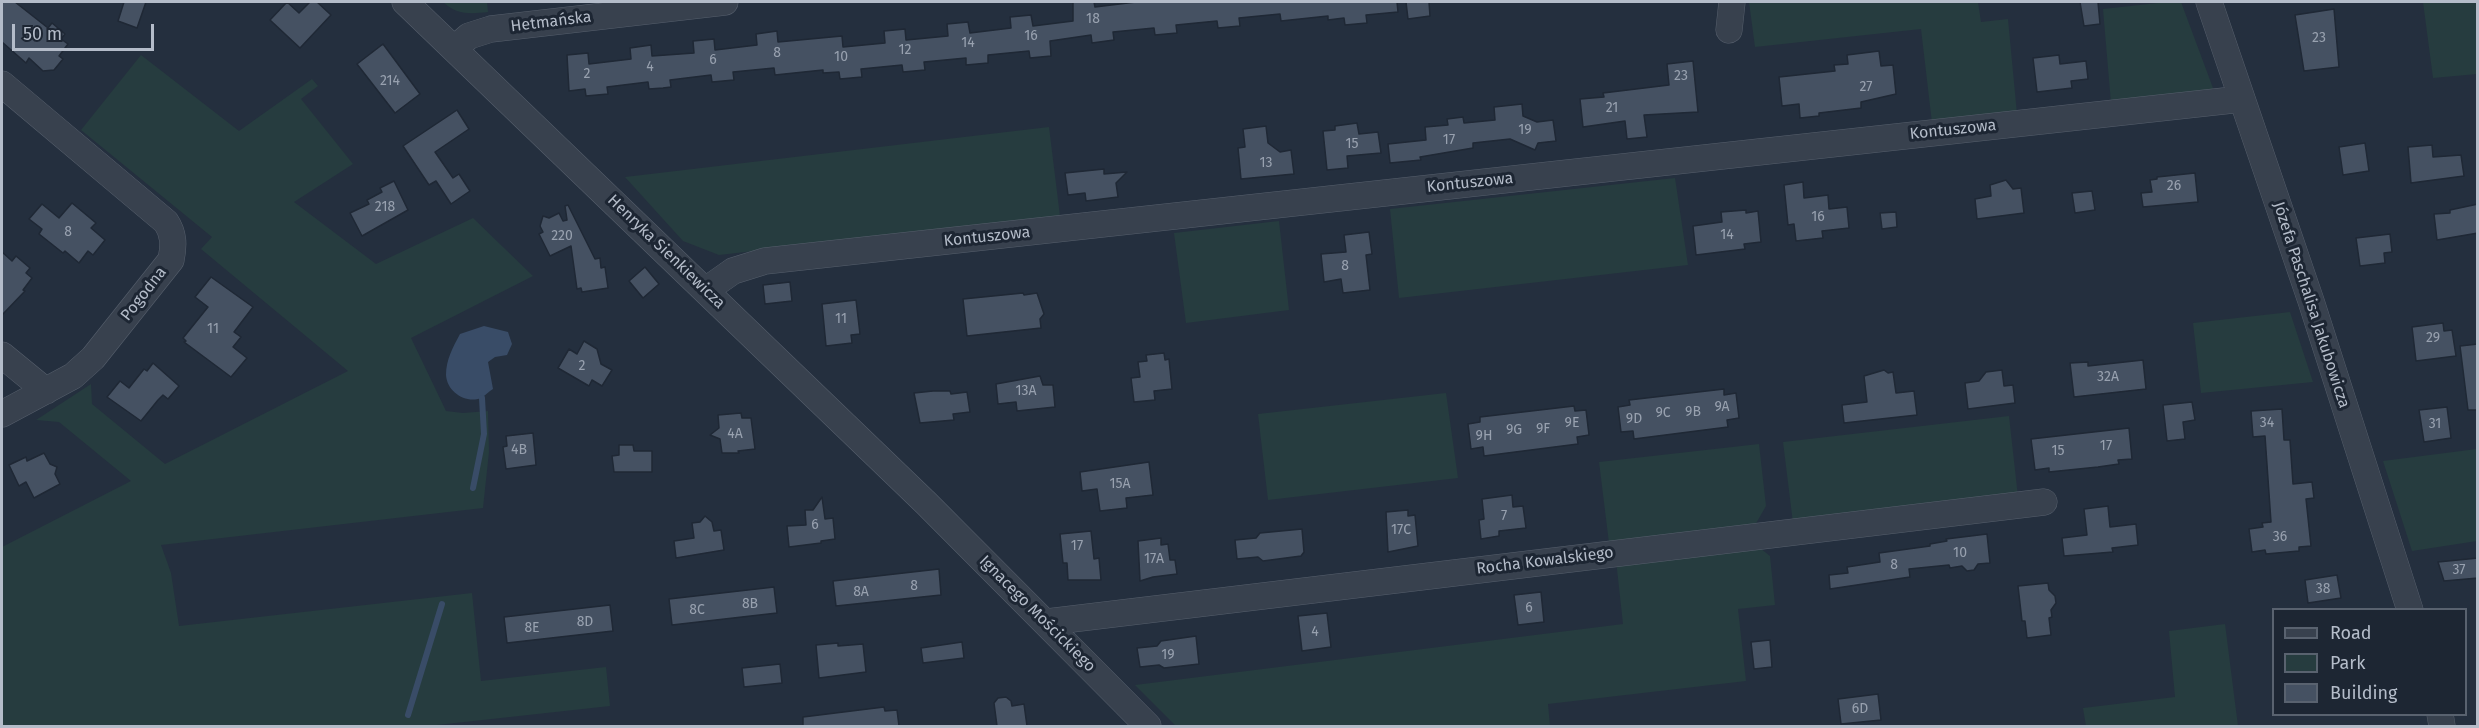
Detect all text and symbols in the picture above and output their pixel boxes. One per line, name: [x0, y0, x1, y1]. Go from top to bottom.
street label: Hetmańska: [509, 8, 593, 36]
house number: 18: [1086, 11, 1100, 27]
scale bar: [15, 12, 158, 50]
text: 50 m: [23, 23, 62, 45]
house number: 16: [1024, 28, 1038, 44]
house number: 23: [2312, 30, 2326, 46]
house number: 14: [961, 35, 975, 51]
house number: 12: [899, 42, 911, 58]
house number: 8: [773, 45, 781, 61]
house number: 10: [834, 49, 848, 65]
house number: 6: [709, 52, 717, 68]
house number: 4: [646, 59, 654, 75]
house number: 2: [584, 66, 590, 82]
house number: 23: [1674, 68, 1688, 84]
house number: 214: [380, 73, 400, 89]
house number: 27: [1859, 79, 1873, 95]
house number: 21: [1606, 100, 1618, 116]
street label: Kontuszowa: [1909, 116, 1997, 144]
house number: 19: [1518, 122, 1532, 138]
house number: 17: [1443, 132, 1455, 148]
house number: 15: [1345, 136, 1359, 152]
house number: 13: [1259, 155, 1273, 171]
street label: Kontuszowa: [1426, 169, 1514, 197]
house number: 26: [2167, 178, 2181, 194]
street label: Henryka Sienkiewicza: [603, 191, 729, 313]
house number: 218: [375, 199, 395, 215]
street label: Józefa Paschalisa Jakubowicza: [2268, 199, 2354, 411]
house number: 16: [1811, 209, 1825, 225]
street label: Kontuszowa: [943, 223, 1031, 251]
house number: 8: [64, 224, 72, 240]
house number: 14: [1720, 227, 1734, 243]
house number: 220: [551, 228, 573, 244]
house number: 8: [1341, 258, 1349, 274]
street label: Pogodna: [117, 263, 171, 325]
house number: 11: [835, 311, 847, 327]
house number: 11: [207, 321, 219, 337]
house number: 29: [2426, 330, 2440, 346]
house number: 2: [579, 358, 585, 374]
house number: 32A: [2097, 369, 2119, 385]
house number: 13A: [1015, 383, 1037, 399]
house number: 9A: [1714, 399, 1730, 415]
house number: 9B: [1685, 404, 1701, 420]
house number: 9C: [1655, 405, 1671, 421]
house number: 9D: [1626, 411, 1642, 427]
house number: 9E: [1565, 415, 1579, 431]
house number: 34: [2260, 415, 2274, 431]
house number: 31: [2429, 416, 2441, 432]
house number: 9F: [1536, 421, 1550, 437]
house number: 9G: [1506, 422, 1522, 438]
house number: 4A: [727, 426, 743, 442]
house number: 9H: [1476, 428, 1492, 444]
house number: 17: [2100, 438, 2112, 454]
house number: 4B: [511, 442, 527, 458]
house number: 15: [2051, 443, 2065, 459]
house number: 15A: [1109, 476, 1131, 492]
house number: 7: [1501, 508, 1507, 524]
house number: 6: [811, 517, 819, 533]
house number: 17C: [1391, 522, 1411, 538]
house number: 36: [2273, 529, 2287, 545]
house number: 17: [1071, 538, 1083, 554]
street label: Rocha Kowalskiego: [1475, 543, 1615, 579]
house number: 10: [1953, 545, 1967, 561]
house number: 17A: [1144, 551, 1164, 567]
street label: Ignacego Mościckiego: [975, 552, 1099, 676]
house number: 8: [1890, 557, 1898, 573]
house number: 37: [2452, 562, 2466, 578]
house number: 8: [910, 578, 918, 594]
house number: 38: [2316, 581, 2330, 597]
house number: 8A: [853, 584, 869, 600]
house number: 8B: [742, 596, 758, 612]
house number: 6: [1525, 600, 1533, 616]
house number: 8C: [689, 602, 705, 618]
legend: [2272, 608, 2467, 716]
house number: 8D: [577, 614, 593, 630]
house number: 8E: [524, 620, 540, 636]
text: Road: [2330, 622, 2372, 644]
house number: 4: [1311, 624, 1319, 640]
house number: 19: [1161, 647, 1175, 663]
text: Park: [2330, 652, 2365, 674]
text: Building: [2330, 682, 2397, 704]
house number: 6D: [1852, 701, 1868, 717]

